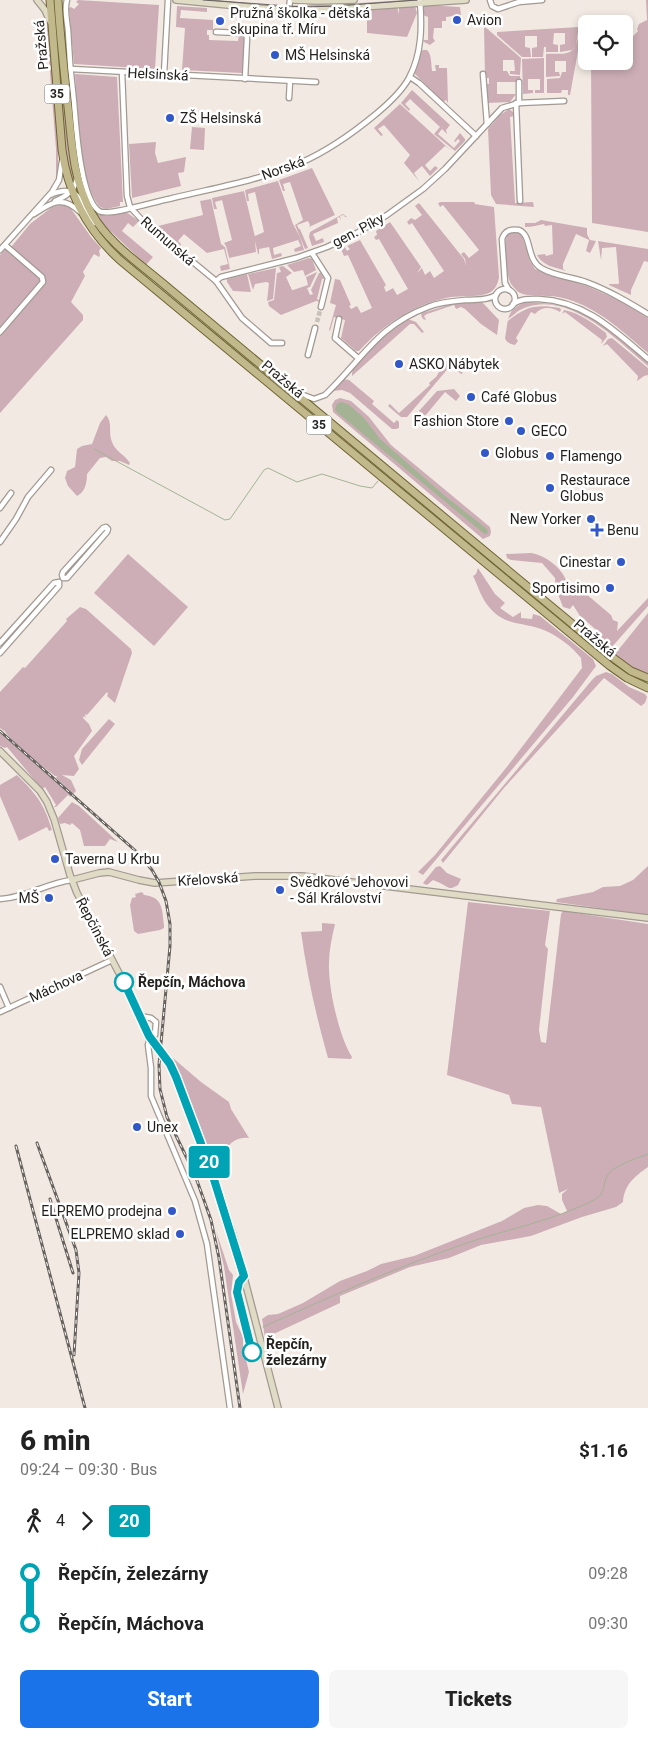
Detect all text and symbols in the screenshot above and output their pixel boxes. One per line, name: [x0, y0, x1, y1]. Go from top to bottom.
place label: Pružná školka - dětská skupina tř. Míru: [230, 5, 370, 37]
place label: Avion: [467, 12, 502, 28]
marker: Avion: [451, 14, 463, 26]
marker: Pružná školka - dětská skupina tř. Míru: [214, 15, 226, 27]
map controls: [578, 15, 633, 70]
button: locate: [578, 15, 633, 70]
street label: Pražská: [31, 19, 51, 71]
place label: MŠ Helsinská: [285, 46, 370, 63]
marker: MŠ Helsinská: [269, 49, 281, 61]
street label: Helsinská: [127, 64, 189, 84]
road number: 35: [44, 85, 70, 104]
place label: ZŠ Helsinská: [180, 109, 261, 126]
marker: ZŠ Helsinská: [164, 112, 176, 124]
street label: Norská: [259, 153, 307, 183]
street label: gen. Píky: [329, 210, 387, 250]
street label: Rumunská: [138, 213, 198, 269]
place label: ASKO Nábytek: [409, 356, 500, 372]
street label: Pražská: [259, 357, 307, 401]
marker: ASKO Nábytek: [393, 358, 405, 370]
place label: Café Globus: [481, 389, 557, 405]
marker: Café Globus: [465, 391, 477, 403]
place label: Fashion Store: [414, 413, 499, 429]
marker: Fashion Store: [503, 415, 515, 427]
road number: 35: [306, 416, 332, 434]
place label: GECO: [531, 423, 567, 439]
marker: GECO: [515, 425, 527, 437]
place label: Globus: [495, 445, 539, 461]
marker: Globus: [479, 447, 491, 459]
place label: Flamengo: [560, 448, 622, 464]
marker: Flamengo: [544, 450, 556, 462]
place label: Restaurace Globus: [560, 472, 630, 504]
marker: Restaurace Globus: [544, 482, 556, 494]
place label: New Yorker: [510, 511, 581, 527]
marker: New Yorker: [585, 513, 597, 525]
place label: Benu: [607, 522, 639, 538]
marker: Benu: [591, 524, 603, 536]
place label: Cinestar: [559, 554, 611, 570]
marker: Cinestar: [615, 556, 627, 568]
place label: Sportisimo: [532, 580, 600, 596]
marker: Sportisimo: [604, 582, 616, 594]
street label: Pražská: [571, 616, 619, 660]
place label: Taverna U Krbu: [65, 851, 159, 867]
marker: Taverna U Krbu: [49, 853, 61, 865]
street label: Křelovská: [177, 869, 239, 889]
place label: Svědkové Jehovovi - Sál Království: [290, 874, 408, 906]
marker: Svědkové Jehovovi - Sál Království: [274, 884, 286, 896]
place label: MŠ: [18, 889, 39, 906]
marker: MŠ: [43, 892, 55, 904]
street label: Řepčínská: [73, 894, 118, 959]
street label: Máchova: [27, 967, 85, 1005]
marker: Řepčín, Máchova: [114, 972, 134, 992]
place label: Řepčín, Máchova: [138, 973, 246, 990]
place label: Unex: [147, 1119, 178, 1135]
marker: Unex: [131, 1121, 143, 1133]
line badge: 20: [186, 1146, 232, 1178]
text: 20: [199, 1151, 219, 1172]
place label: ELPREMO prodejna: [41, 1203, 162, 1219]
marker: ELPREMO prodejna: [166, 1205, 178, 1217]
place label: ELPREMO sklad: [71, 1226, 170, 1242]
marker: ELPREMO sklad: [174, 1228, 186, 1240]
place label: Řepčín, železárny: [266, 1335, 327, 1368]
marker: Řepčín, železárny: [242, 1342, 262, 1362]
text: 6 min: [20, 1424, 91, 1457]
text: $1.16: [579, 1439, 628, 1462]
text: 09:24 – 09:30 · Bus: [20, 1460, 157, 1479]
icon: walk: [20, 1507, 48, 1535]
icon: forward: [73, 1507, 101, 1535]
text: 20: [119, 1510, 140, 1531]
text: 4: [56, 1511, 65, 1530]
text: Řepčín, železárny: [58, 1562, 208, 1585]
text: 09:28: [588, 1564, 628, 1583]
text: Řepčín, Máchova: [58, 1612, 204, 1635]
text: 09:30: [588, 1614, 628, 1633]
button: Start: [20, 1670, 319, 1728]
button: Tickets: [329, 1670, 628, 1728]

